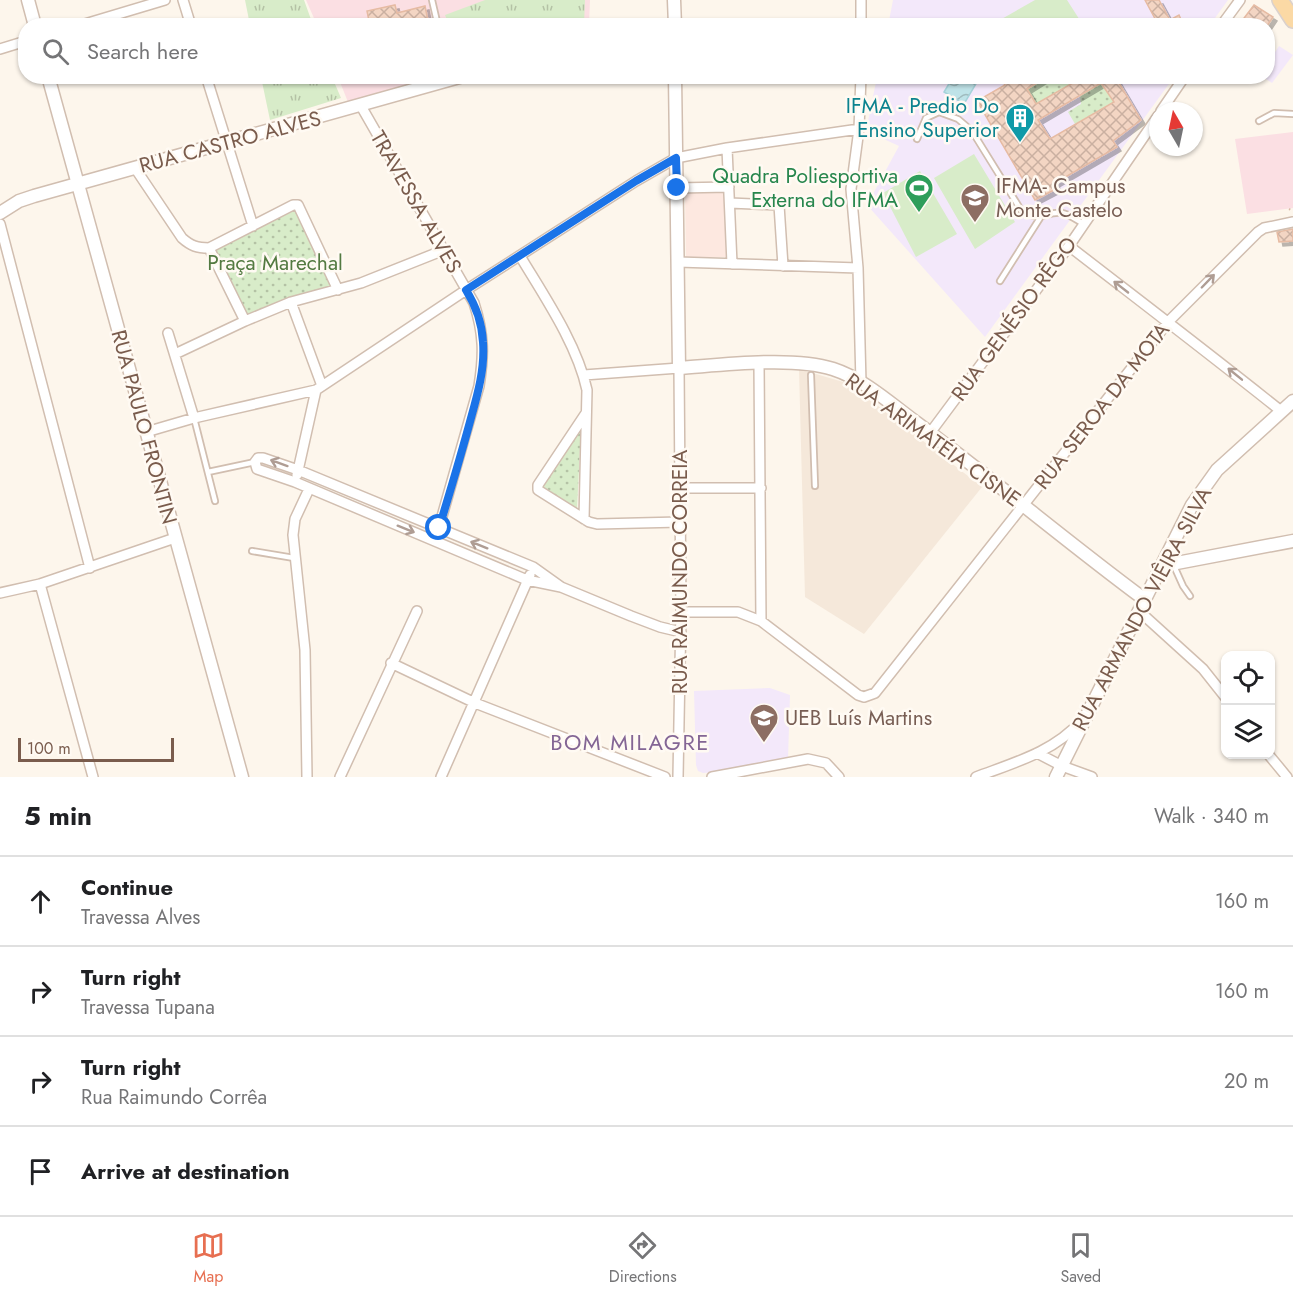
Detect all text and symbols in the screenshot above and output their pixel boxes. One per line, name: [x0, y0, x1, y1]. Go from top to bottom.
search box: [18, 18, 1275, 84]
icon: search: [39, 35, 72, 68]
text: Search here: [87, 35, 198, 67]
place label: IFMA - Predio Do Ensino Superior: [846, 91, 1000, 145]
building icon: IFMA - Predio Do Ensino Superior: [1004, 102, 1036, 144]
north arrow: [1149, 102, 1203, 156]
street label: RUA CASTRO ALVES: [136, 103, 324, 181]
street label: TRAVESSA ALVES: [363, 125, 469, 279]
place label: Quadra Poliesportiva Externa do IFMA: [712, 161, 898, 215]
place label: IFMA- Campus Monte Castelo: [996, 171, 1126, 225]
sports icon: Quadra Poliesportiva Externa do IFMA: [903, 172, 935, 214]
route end: [663, 174, 689, 200]
school or university icon: IFMA- Campus Monte Castelo: [959, 182, 991, 224]
street label: RUA GENÉSIO RÊGO: [944, 231, 1084, 407]
park label: Praça Marechal: [207, 248, 343, 278]
one-way arrow: [1201, 273, 1216, 288]
one-way arrow: [1114, 280, 1130, 293]
street label: RUA SEROA DA MOTA: [1027, 316, 1177, 496]
street label: RUA PAULO FRONTIN: [104, 326, 184, 528]
street label: RUA ARIMATÉIA CISNE: [839, 366, 1027, 514]
one-way arrow: [1228, 368, 1244, 381]
street label: RUA RAIMUNDO CORREIA: [665, 450, 695, 694]
one-way arrow: [270, 457, 289, 468]
street label: RUA ARMANDO VIÊIRA SILVA: [1065, 482, 1219, 736]
route start: [425, 514, 451, 540]
one-way arrow: [396, 524, 414, 535]
one-way arrow: [470, 539, 489, 550]
map controls: [1221, 651, 1275, 759]
button: locate: [1221, 651, 1275, 705]
school or university icon: UEB Luís Martins: [748, 702, 780, 744]
place label: UEB Luís Martins: [785, 703, 932, 733]
button: layers: [1221, 705, 1275, 759]
district label: BOM MILAGRE: [550, 726, 710, 758]
scale bar: [18, 735, 174, 762]
text: 100 m: [27, 737, 71, 760]
text: 5 min: [24, 797, 92, 835]
text: Walk · 340 m: [1154, 802, 1269, 831]
text: Continue: [81, 871, 173, 903]
icon: ahead: [24, 885, 57, 918]
text: 160 m: [1215, 887, 1269, 916]
text: Travessa Alves: [81, 903, 200, 932]
text: Turn right: [81, 961, 181, 993]
icon: right: [24, 975, 57, 1008]
text: 160 m: [1215, 977, 1269, 1006]
text: Travessa Tupana: [81, 993, 215, 1022]
text: Turn right: [81, 1051, 181, 1083]
icon: right: [24, 1065, 57, 1098]
text: 20 m: [1224, 1067, 1269, 1096]
text: Rua Raimundo Corrêa: [81, 1083, 267, 1112]
icon: arrive: [24, 1155, 57, 1188]
text: Arrive at destination: [81, 1155, 290, 1187]
tab: Map: [192, 1229, 225, 1288]
tab: Directions: [609, 1229, 677, 1288]
tab: Saved: [1060, 1229, 1101, 1288]

